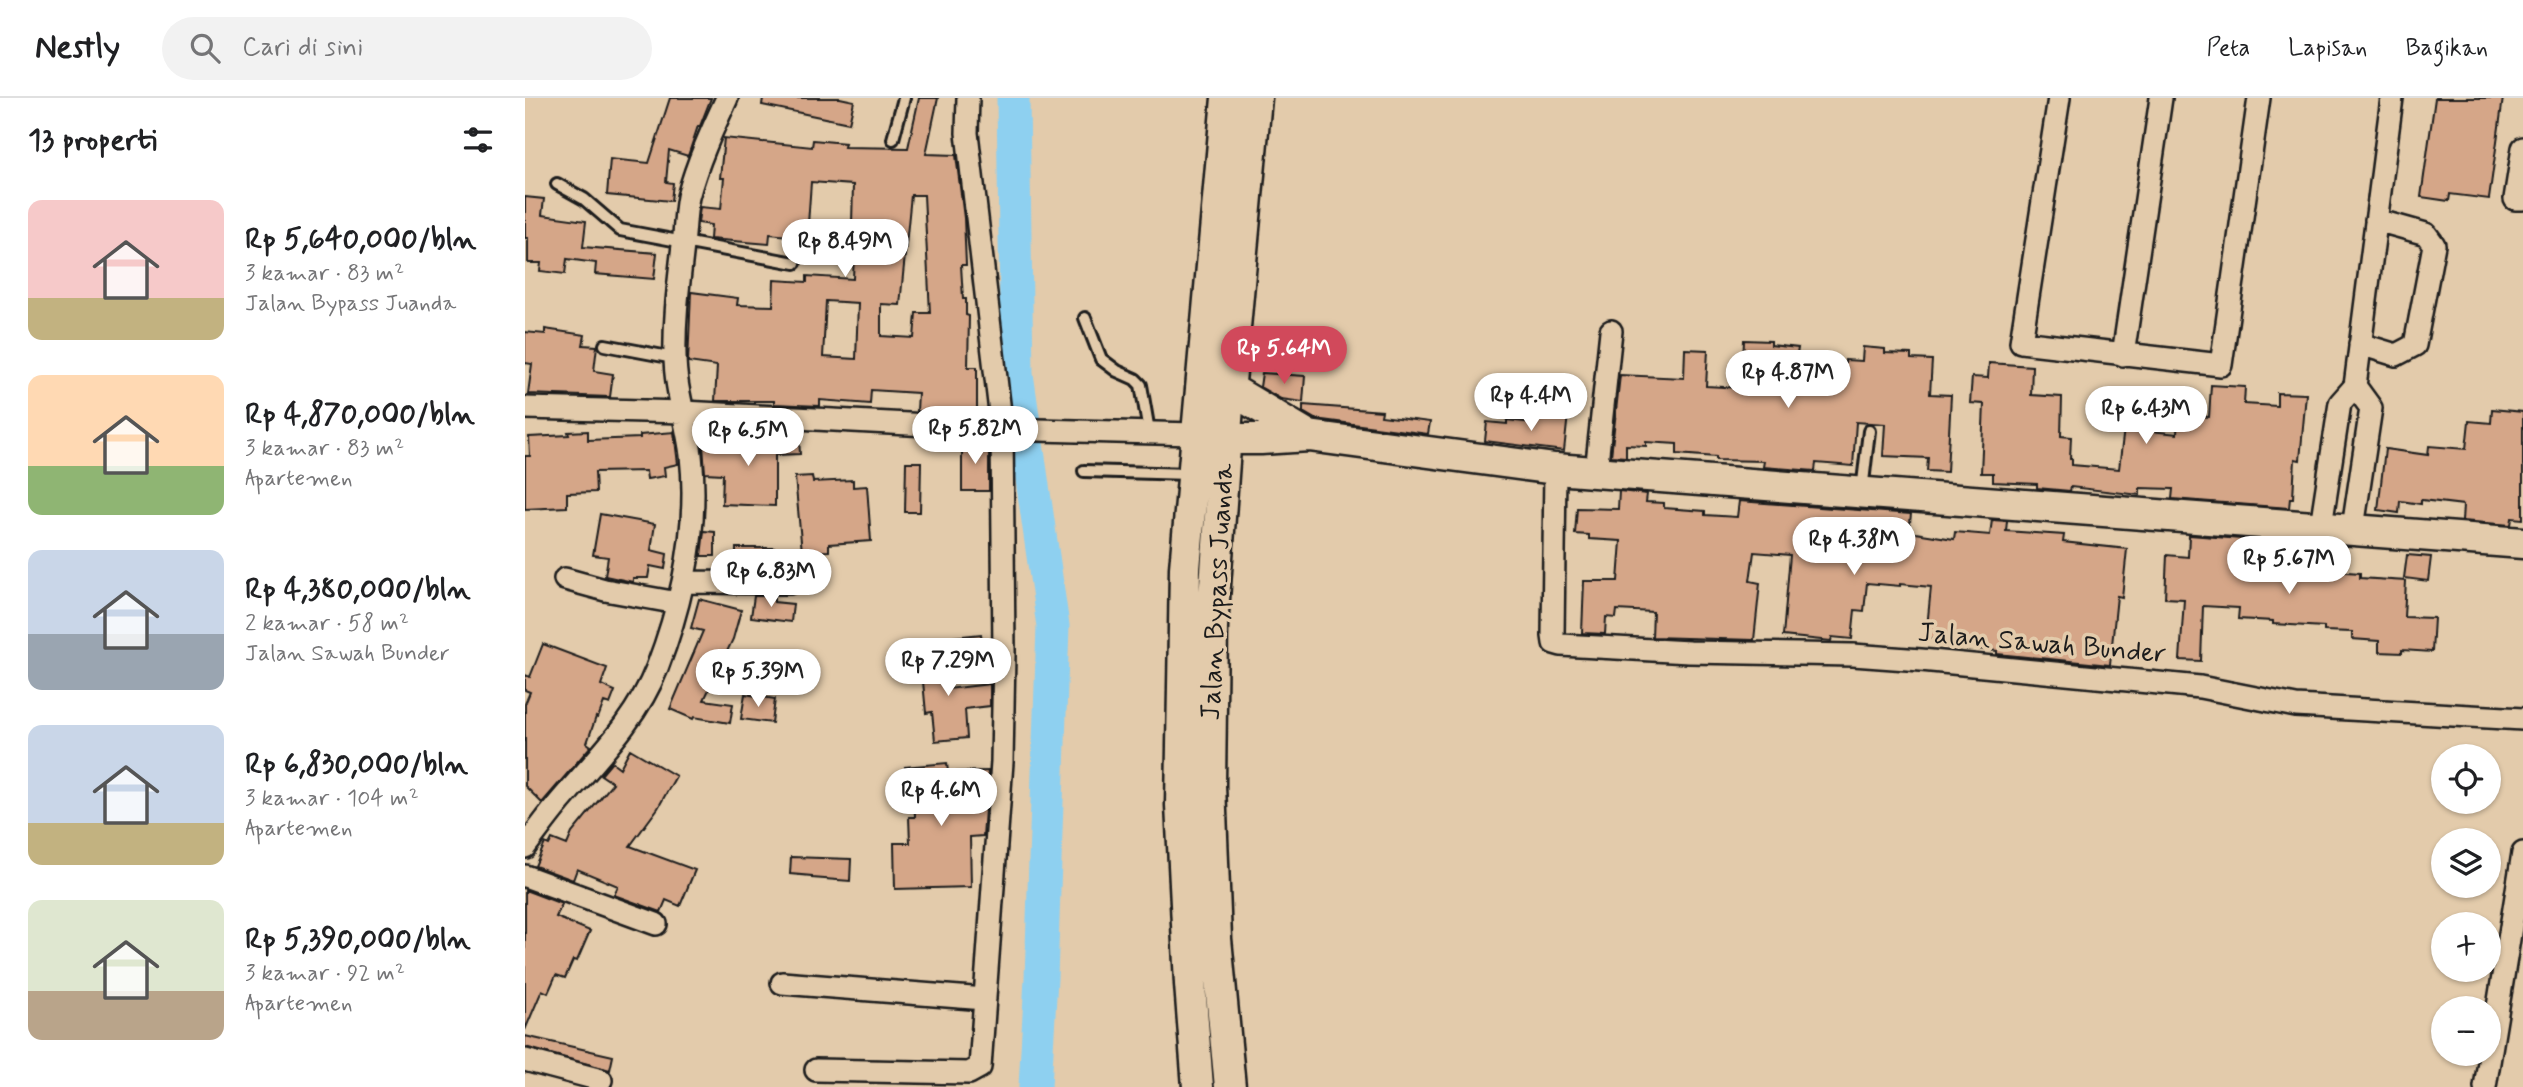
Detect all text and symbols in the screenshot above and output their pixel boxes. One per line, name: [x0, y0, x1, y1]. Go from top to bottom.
search box: [162, 17, 652, 80]
text: Nestly: [35, 26, 120, 70]
icon: search: [186, 29, 224, 67]
text: Cari di sini: [242, 31, 363, 65]
text: Peta: [2207, 33, 2250, 64]
text: Lapisan: [2288, 33, 2367, 64]
text: Bagikan: [2405, 33, 2488, 64]
text: 13 properti: [28, 121, 157, 160]
icon: filters: [459, 121, 497, 159]
text: Rp 5,640,000/bln: [245, 220, 476, 259]
pin: Rp 8.49M: [773, 220, 917, 279]
text: Rp 8.49M: [798, 227, 892, 257]
icon: home: [84, 228, 168, 312]
text: 3 kamar · 83 m²: [245, 259, 404, 289]
text: Jalan Bypass Juanda: [245, 289, 456, 319]
pin: Rp 5.64M: [1212, 327, 1356, 386]
text: Rp 5.64M: [1237, 334, 1331, 364]
pin: Rp 4.87M: [1716, 350, 1860, 410]
text: Rp 4.87M: [1742, 358, 1834, 388]
pin: Rp 4.4M: [1466, 374, 1596, 433]
text: Rp 4.4M: [1490, 381, 1572, 411]
pin: Rp 6.43M: [2074, 386, 2218, 446]
text: Rp 6.43M: [2101, 394, 2191, 424]
text: Rp 4,870,000/bln: [245, 395, 475, 434]
icon: home: [84, 403, 168, 487]
pin: Rp 5.82M: [903, 406, 1047, 466]
pin: Rp 6.5M: [683, 408, 813, 468]
text: Rp 5.82M: [928, 414, 1022, 444]
text: Rp 6.5M: [708, 416, 788, 446]
text: 3 kamar · 83 m²: [245, 434, 404, 464]
street label: Jalan Bypass Juanda: [1193, 462, 1243, 721]
text: Apartemen: [245, 464, 353, 494]
pin: Rp 4.38M: [1782, 518, 1926, 577]
text: Rp 4.38M: [1808, 525, 1900, 555]
pin: Rp 5.67M: [2217, 536, 2361, 596]
text: Rp 5.67M: [2243, 544, 2335, 574]
pin: Rp 6.83M: [699, 550, 843, 609]
text: Rp 6.83M: [726, 557, 816, 587]
text: Rp 4,380,000/bln: [245, 570, 470, 609]
icon: home: [84, 578, 168, 662]
text: 2 kamar · 58 m²: [245, 609, 409, 639]
street label: Jalan Sawah Bunder: [1916, 615, 2168, 673]
pin: Rp 7.29M: [876, 638, 1020, 698]
text: Jalan Sawah Bunder: [245, 639, 450, 669]
text: Rp 7.29M: [901, 646, 995, 676]
pin: Rp 5.39M: [686, 650, 830, 709]
text: Rp 5.39M: [712, 657, 804, 687]
map controls: [2431, 744, 2501, 1066]
button: locate: [2431, 744, 2501, 814]
text: Rp 6,830,000/bln: [245, 745, 468, 784]
icon: home: [84, 753, 168, 837]
pin: Rp 4.6M: [876, 768, 1006, 828]
text: Rp 4.6M: [901, 776, 981, 806]
text: 3 kamar · 104 m²: [245, 784, 419, 814]
text: Apartemen: [245, 814, 353, 844]
button: layers: [2431, 828, 2501, 898]
button: +: [2431, 912, 2501, 982]
text: Rp 5,390,000/bln: [245, 920, 471, 959]
icon: home: [84, 928, 168, 1012]
text: 3 kamar · 92 m²: [245, 959, 405, 989]
text: Apartemen: [245, 989, 353, 1019]
button: −: [2431, 996, 2501, 1066]

